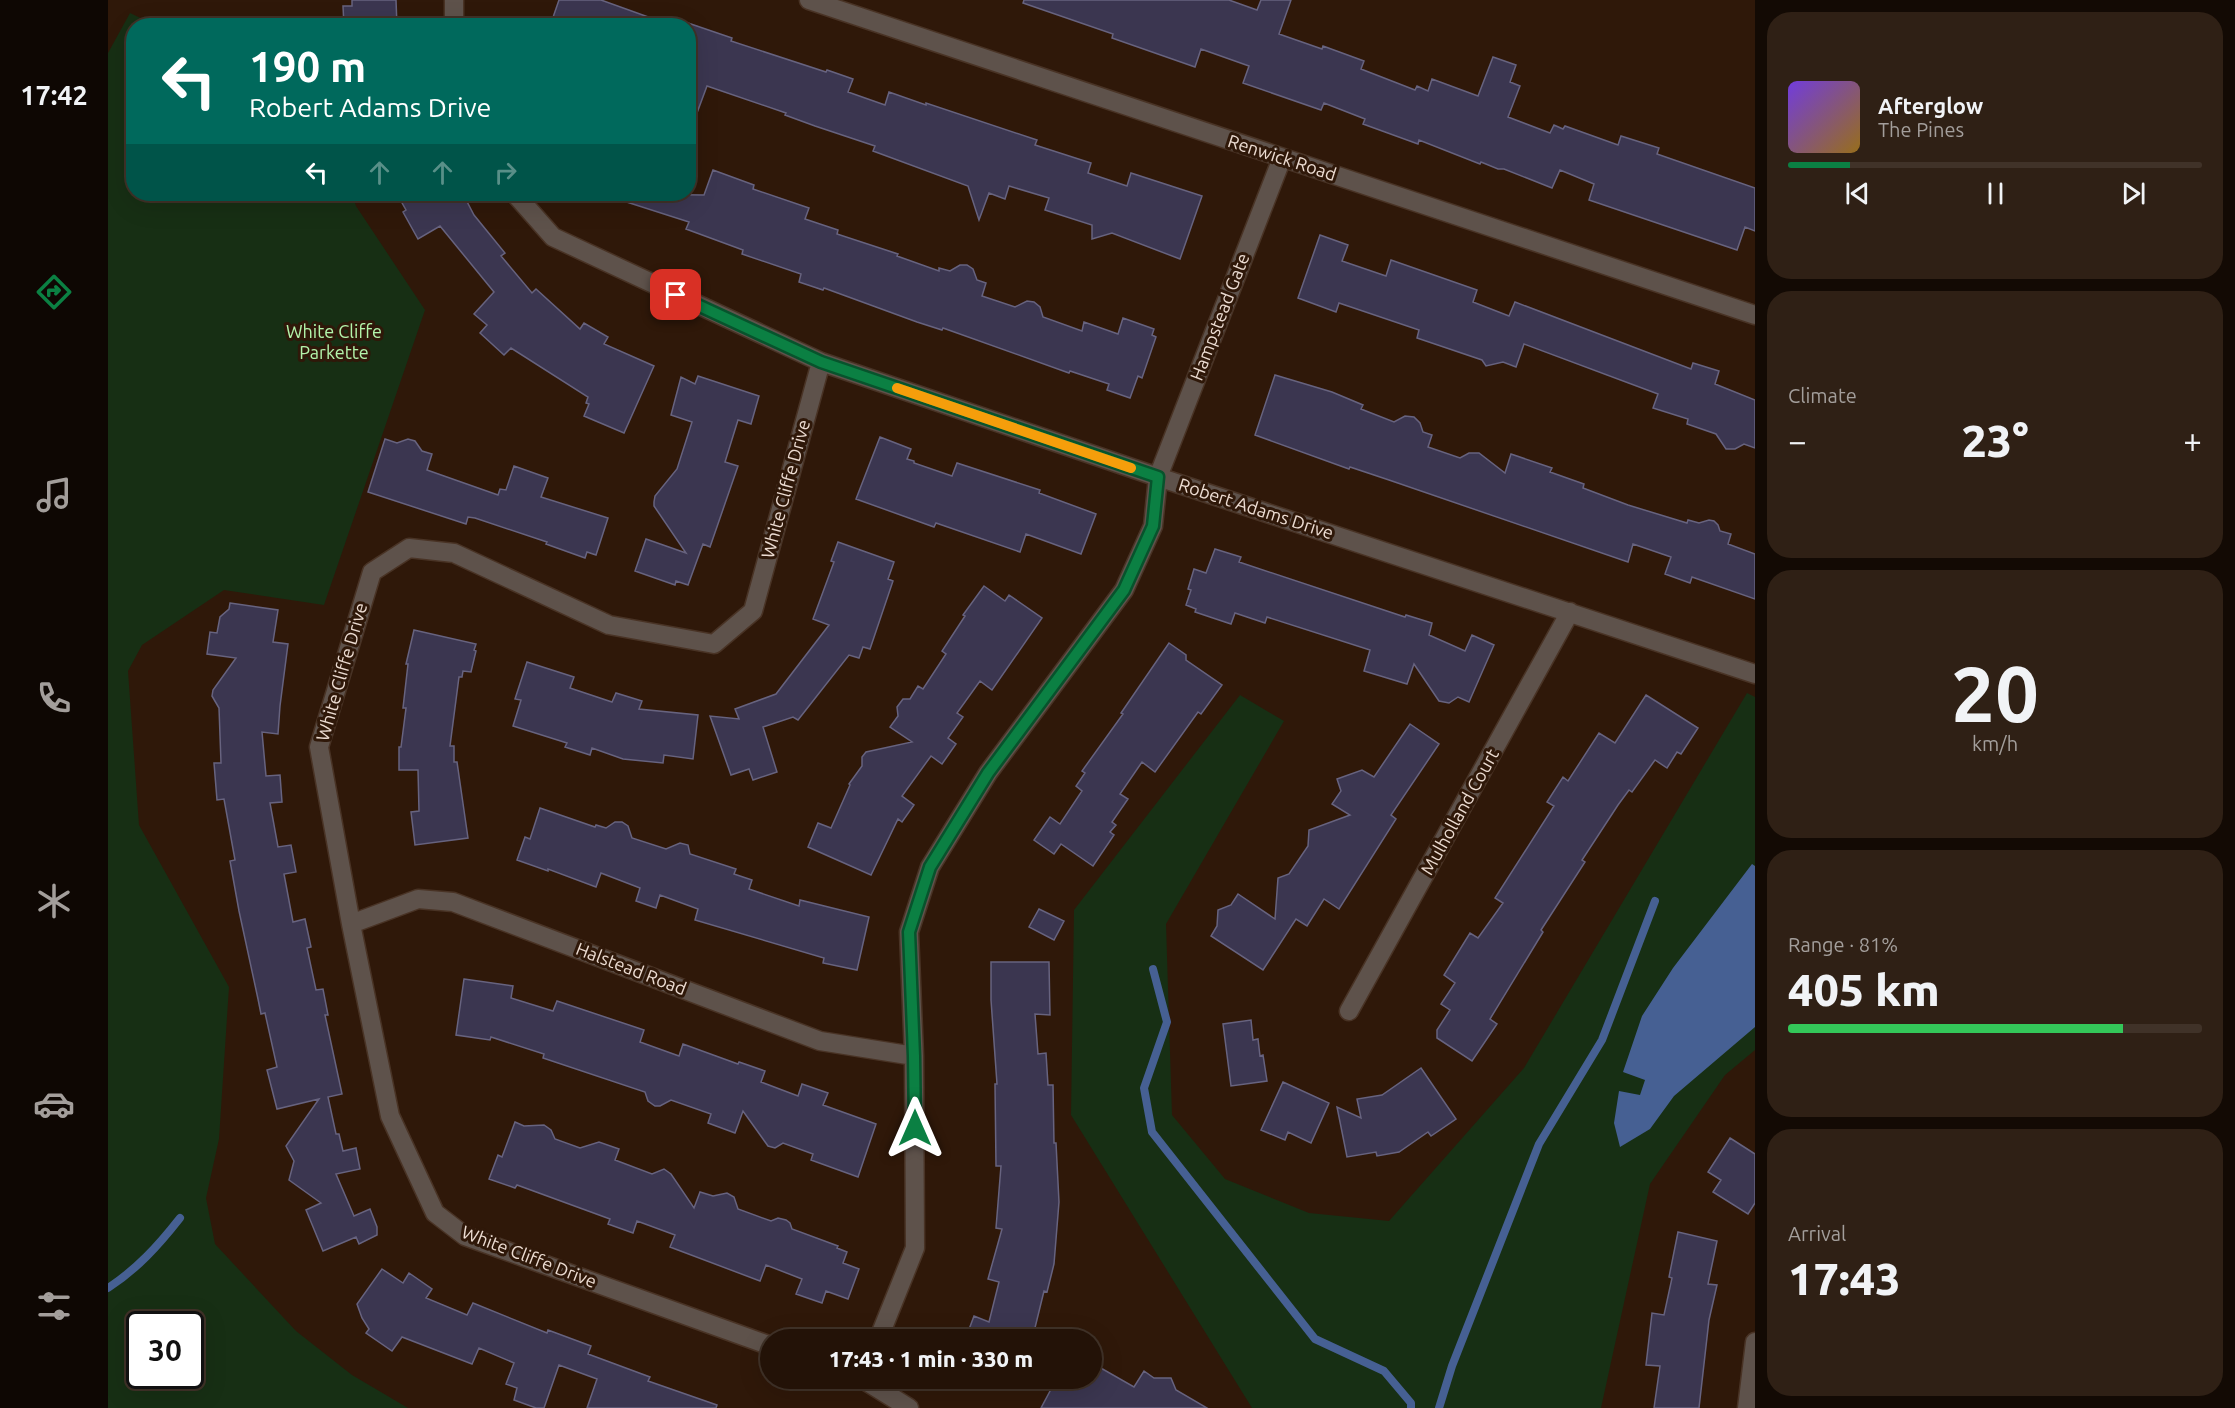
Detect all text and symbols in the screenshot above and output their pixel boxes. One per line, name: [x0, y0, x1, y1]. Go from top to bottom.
icon: left: [150, 42, 228, 120]
text: 190 m: [249, 43, 366, 90]
text: 17:42: [20, 80, 88, 110]
text: Robert Adams Drive: [249, 92, 492, 122]
text: Afterglow: [1878, 93, 1983, 118]
text: The Pines: [1878, 118, 1964, 141]
street label: Renwick Road: [1226, 130, 1339, 184]
icon: left: [300, 156, 333, 189]
icon: ahead: [363, 156, 396, 189]
icon: ahead: [426, 156, 459, 189]
icon: right: [489, 156, 522, 189]
icon: previous: [1841, 177, 1874, 210]
icon: pause: [1979, 177, 2012, 210]
icon: next: [2117, 177, 2150, 210]
street label: Hampstead Gate: [1186, 250, 1253, 383]
pin: [650, 269, 701, 320]
icon: directions: [33, 271, 75, 313]
icon: arrive: [659, 278, 692, 311]
park label: White Cliffe Parkette: [286, 321, 382, 362]
text: Climate: [1788, 384, 1857, 407]
text: 23°: [1961, 415, 2029, 466]
street label: White Cliffe Drive: [757, 417, 813, 560]
text: −: [1788, 422, 1807, 459]
text: +: [2183, 422, 2202, 459]
icon: music: [33, 474, 75, 516]
street label: Robert Adams Drive: [1176, 474, 1336, 543]
street label: White Cliffe Drive: [312, 600, 370, 743]
text: 20: [1951, 649, 2039, 737]
icon: phone: [33, 677, 75, 719]
text: km/h: [1972, 732, 2018, 755]
street label: Mulholland Court: [1416, 745, 1502, 878]
icon: climate: [33, 880, 75, 922]
text: Range · 81%: [1788, 933, 1898, 956]
street label: Halstead Road: [573, 938, 689, 998]
text: 405 km: [1788, 964, 1940, 1015]
icon: car: [33, 1083, 75, 1125]
position arrow: [883, 1096, 947, 1160]
street label: White Cliffe Drive: [459, 1221, 600, 1291]
text: Arrival: [1788, 1222, 1846, 1245]
text: 17:43: [1788, 1253, 1901, 1304]
icon: filters: [33, 1285, 75, 1327]
speed limit sign: 30: [126, 1311, 204, 1389]
text: 17:43 · 1 min · 330 m: [829, 1346, 1033, 1371]

